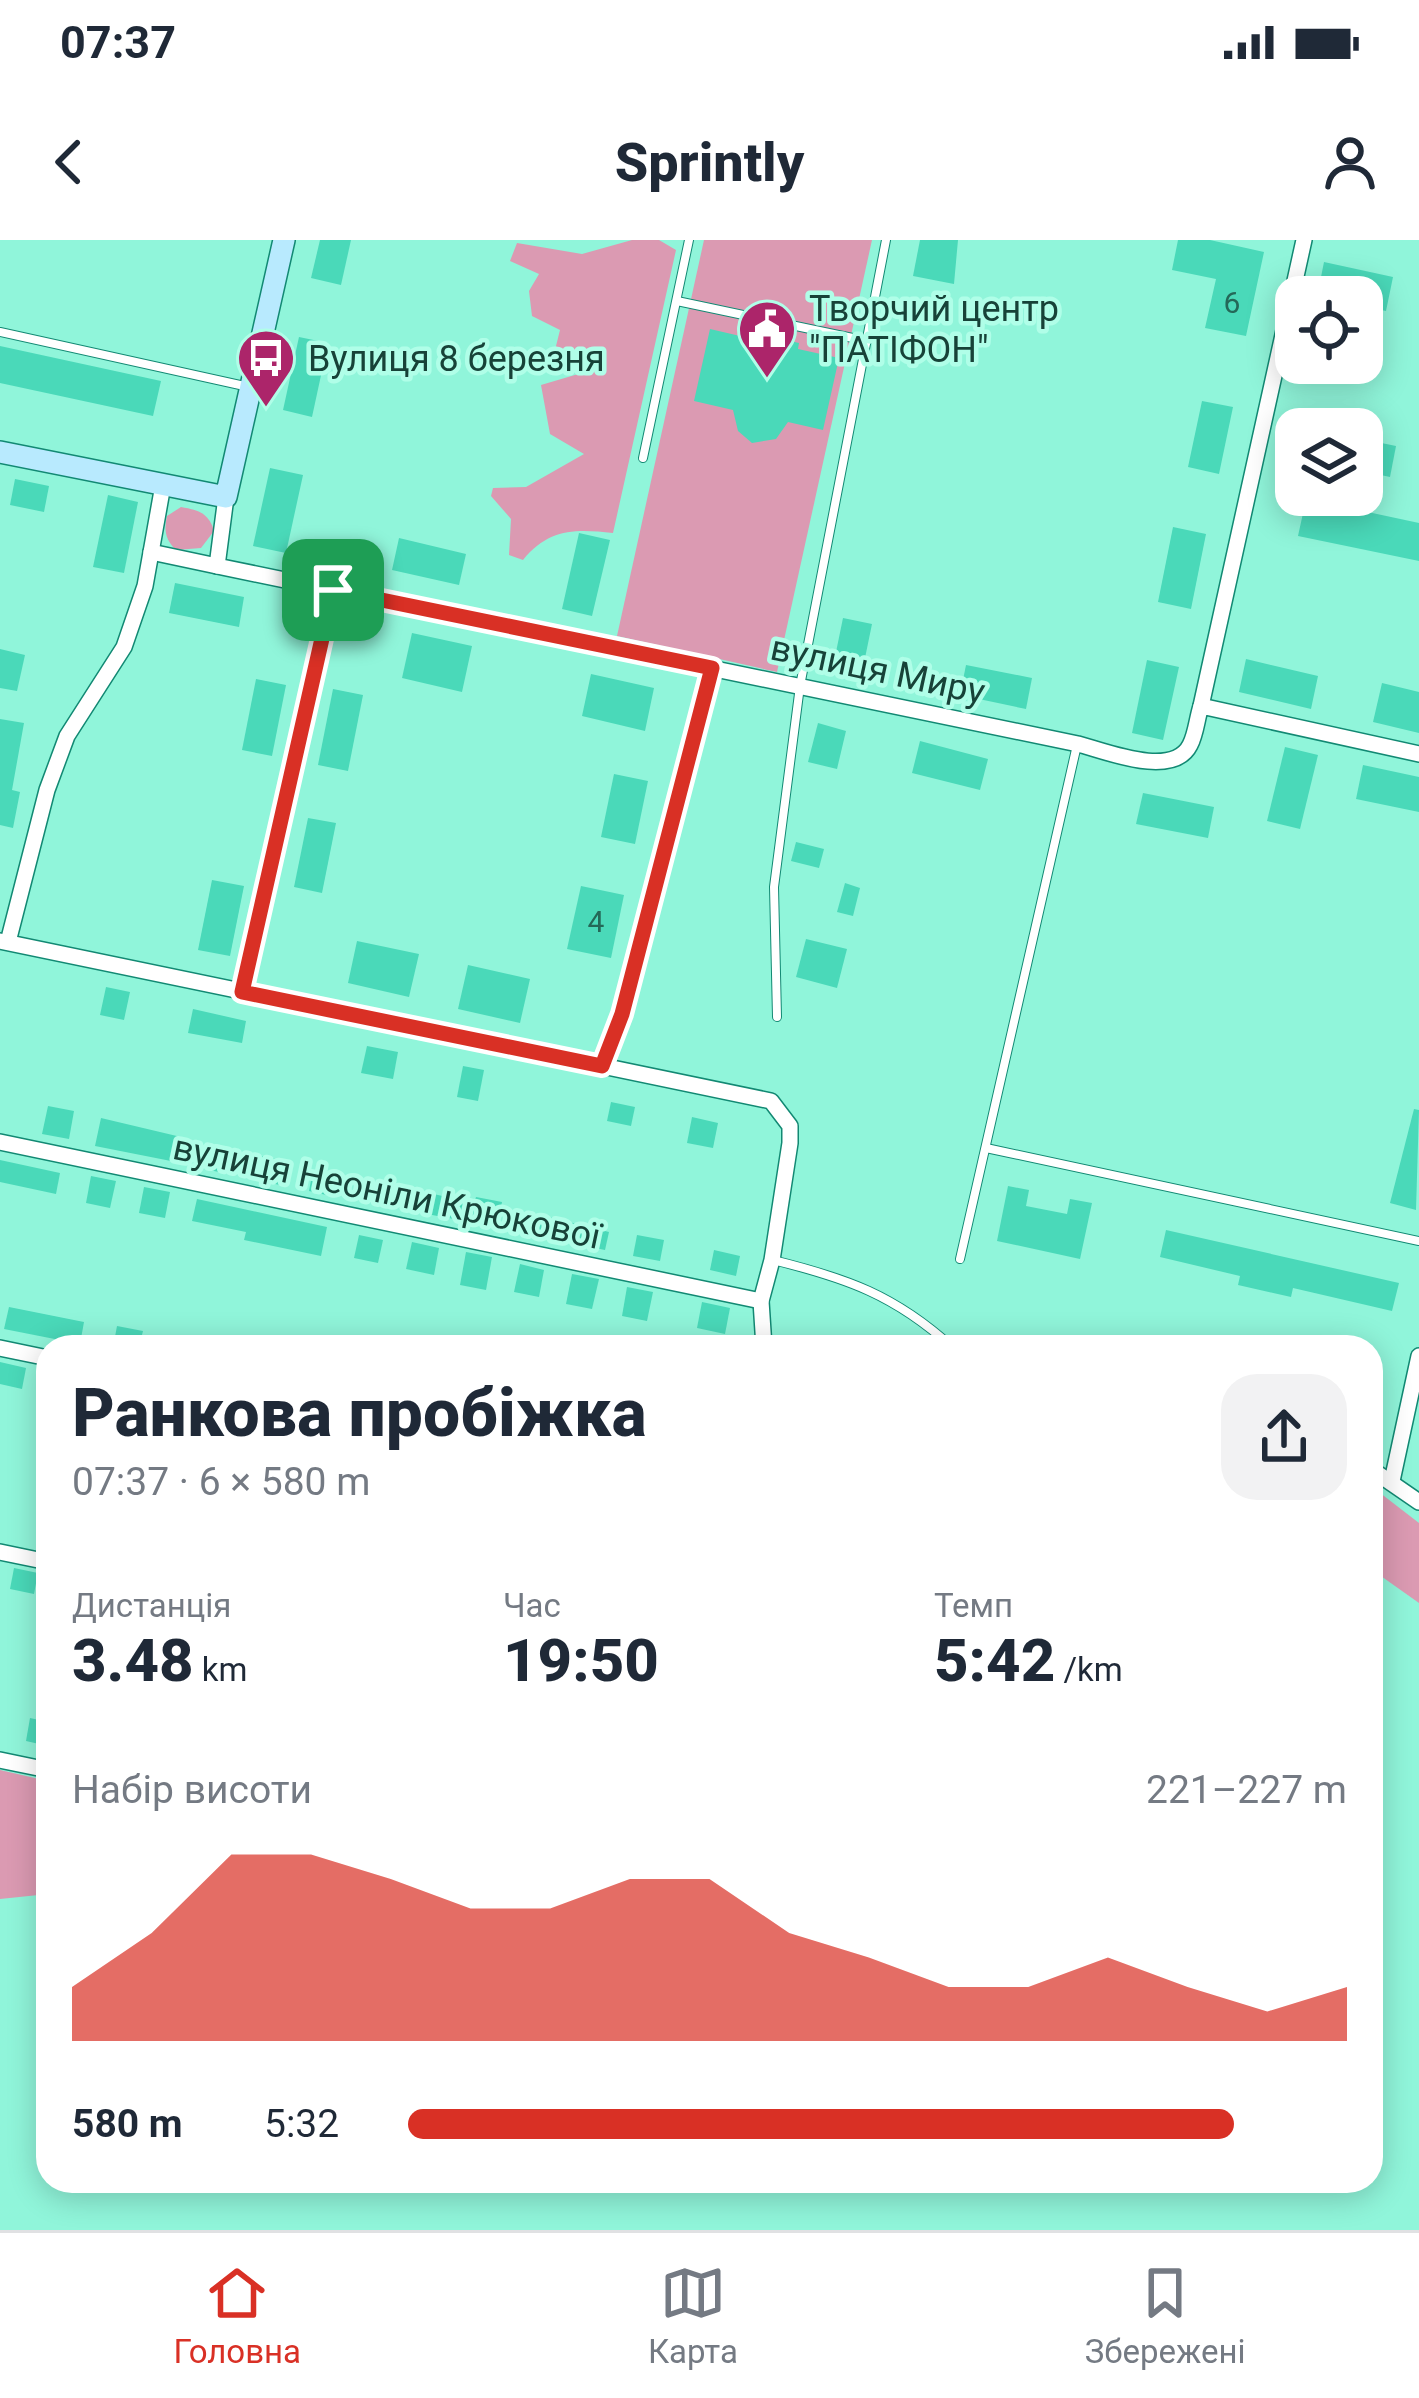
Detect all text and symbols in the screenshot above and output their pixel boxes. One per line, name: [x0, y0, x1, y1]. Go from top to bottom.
text: 07:37: [60, 16, 176, 69]
icon: back: [36, 129, 102, 195]
icon: person: [1317, 129, 1383, 195]
text: Sprintly: [615, 131, 804, 194]
map controls: [1275, 276, 1383, 516]
button: locate: [1275, 276, 1383, 384]
house number: 6: [1224, 285, 1240, 320]
place label: Творчий центр "ПАТІФОН": [809, 288, 1059, 371]
public building icon: Творчий центр "ПАТІФОН": [736, 298, 798, 380]
bus stop icon: Вулиця 8 березня: [235, 327, 297, 409]
place label: Вулиця 8 березня: [308, 338, 605, 380]
button: layers: [1275, 408, 1383, 516]
pin: [282, 539, 384, 641]
icon: arrive: [300, 557, 366, 623]
street label: вулиця Миру: [767, 627, 989, 713]
house number: 4: [588, 904, 605, 939]
street label: вулиця Неоніли Крюкової: [169, 1126, 606, 1258]
button: share: [1221, 1374, 1347, 1500]
text: Ранкова пробіжка: [72, 1375, 647, 1452]
text: 07:37 · 6 × 580 m: [72, 1459, 370, 1505]
text: Дистанція: [72, 1586, 231, 1625]
text: Час: [503, 1586, 561, 1625]
text: Темп: [934, 1586, 1013, 1625]
text: 3.48: [72, 1625, 194, 1696]
text: 19:50: [503, 1625, 659, 1696]
text: 5:42: [934, 1625, 1055, 1696]
text: km: [194, 1650, 247, 1689]
text: /km: [1055, 1650, 1123, 1689]
text: Набір висоти: [72, 1767, 312, 1813]
text: 221–227 m: [1146, 1767, 1347, 1813]
text: 580 m: [72, 2101, 183, 2147]
text: 5:32: [264, 2101, 339, 2147]
tab: Головна: [173, 2260, 301, 2371]
tab: Карта: [648, 2260, 738, 2371]
tab: Збережені: [1085, 2260, 1246, 2371]

